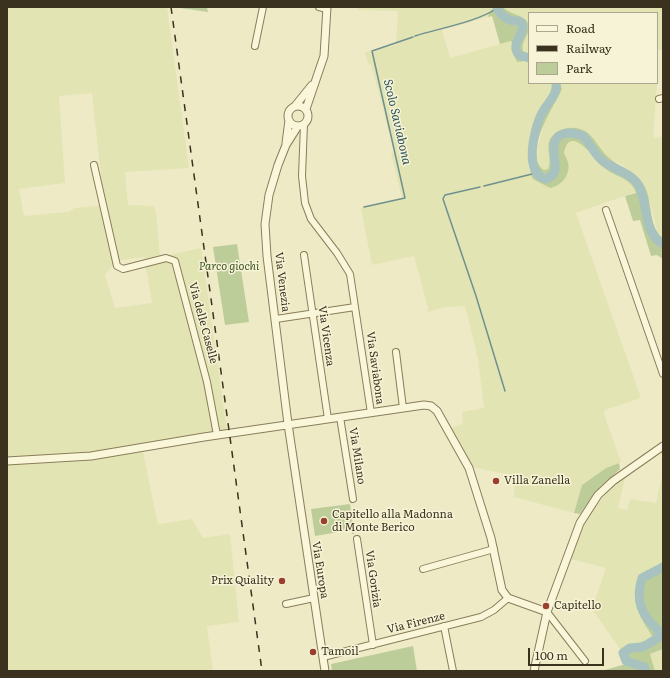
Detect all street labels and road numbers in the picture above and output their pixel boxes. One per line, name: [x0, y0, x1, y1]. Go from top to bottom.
street label: Via Venezia: [272, 251, 292, 313]
street label: Via delle Caselle: [186, 281, 220, 365]
street label: Via Vicenza: [315, 305, 337, 367]
street label: Via Saviabona: [363, 331, 387, 405]
street label: Via Milano: [346, 427, 368, 485]
street label: Via Europa: [309, 540, 331, 600]
street label: Via Gorizia: [362, 549, 384, 609]
street label: Via Firenze: [386, 609, 446, 637]

